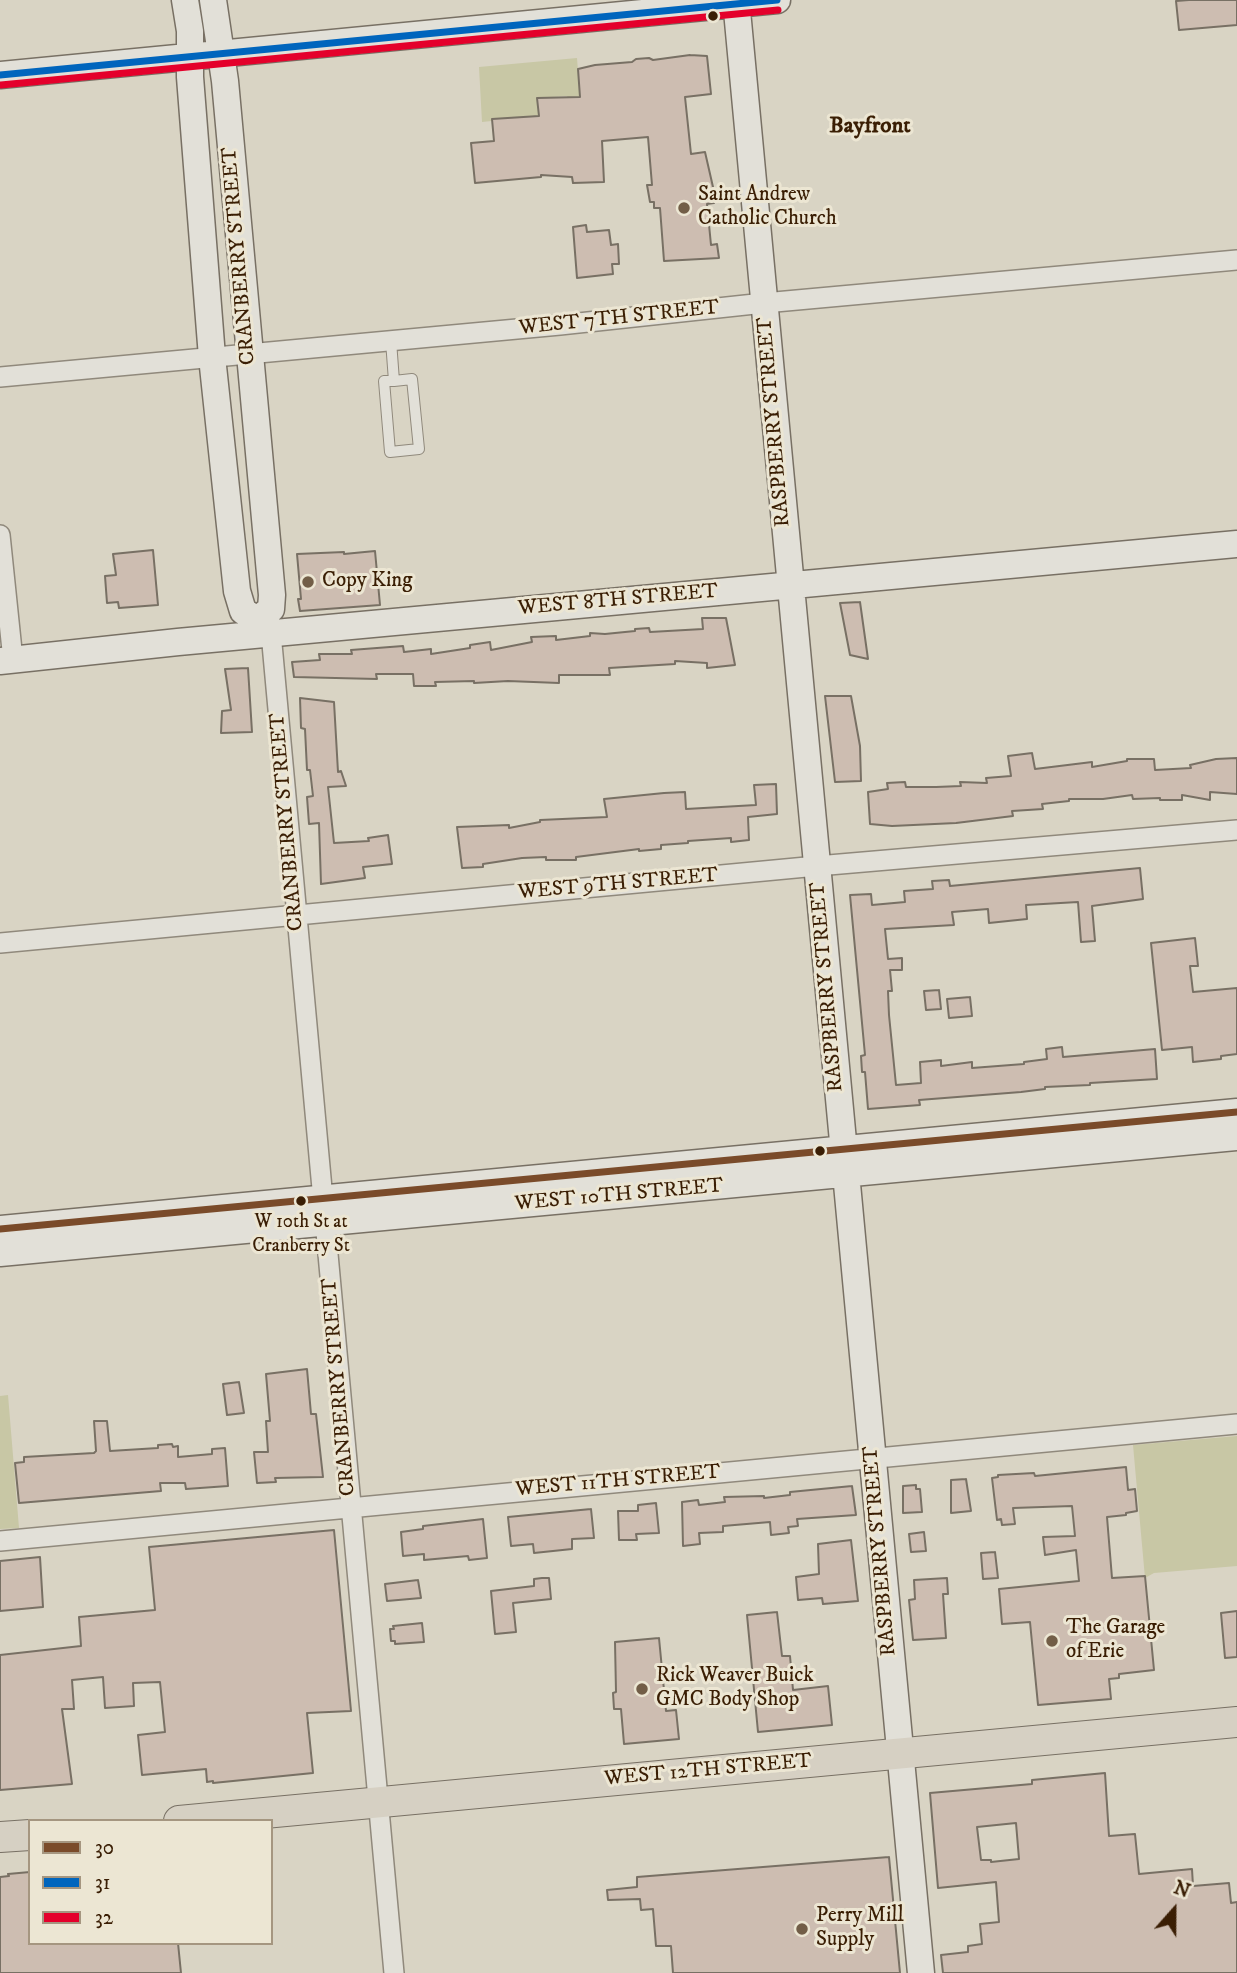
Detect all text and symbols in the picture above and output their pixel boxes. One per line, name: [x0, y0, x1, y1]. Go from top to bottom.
unlabelled marker: [706, 9, 720, 23]
district label: Bayfront: [829, 113, 911, 141]
street label: CRANBERRY STREET: [218, 146, 262, 366]
place label: Saint Andrew Catholic Church: [698, 183, 837, 233]
marker: Saint Andrew Catholic Church: [676, 200, 692, 216]
street label: WEST 7TH STREET: [518, 296, 720, 342]
street label: RASPBERRY STREET: [753, 316, 797, 528]
place label: Copy King: [322, 569, 413, 595]
marker: Copy King: [300, 574, 316, 590]
street label: WEST 8TH STREET: [517, 580, 719, 622]
street label: CRANBERRY STREET: [266, 712, 310, 932]
street label: WEST 9TH STREET: [517, 864, 719, 906]
street label: RASPBERRY STREET: [806, 881, 850, 1093]
unlabelled marker: [813, 1144, 827, 1158]
street label: WEST 10TH STREET: [514, 1174, 724, 1218]
marker: W 10th St at Cranberry St: [294, 1194, 308, 1208]
place label: W 10th St at Cranberry St: [252, 1212, 350, 1256]
street label: CRANBERRY STREET: [318, 1277, 362, 1497]
street label: RASPBERRY STREET: [859, 1445, 903, 1657]
street label: WEST 11TH STREET: [515, 1460, 721, 1504]
place label: The Garage of Erie: [1066, 1616, 1165, 1666]
marker: The Garage of Erie: [1044, 1633, 1060, 1649]
place label: Rick Weaver Buick GMC Body Shop: [656, 1664, 814, 1714]
marker: Rick Weaver Buick GMC Body Shop: [634, 1681, 650, 1697]
street label: WEST 12TH STREET: [603, 1749, 813, 1793]
legend: [28, 1819, 273, 1945]
text: 30: [95, 1835, 114, 1861]
text: 31: [95, 1870, 111, 1896]
north arrow: [1139, 1875, 1209, 1945]
text: N: [1170, 1876, 1193, 1903]
place label: Perry Mill Supply: [816, 1904, 904, 1954]
text: 32: [95, 1905, 113, 1931]
marker: Perry Mill Supply: [794, 1921, 810, 1937]

